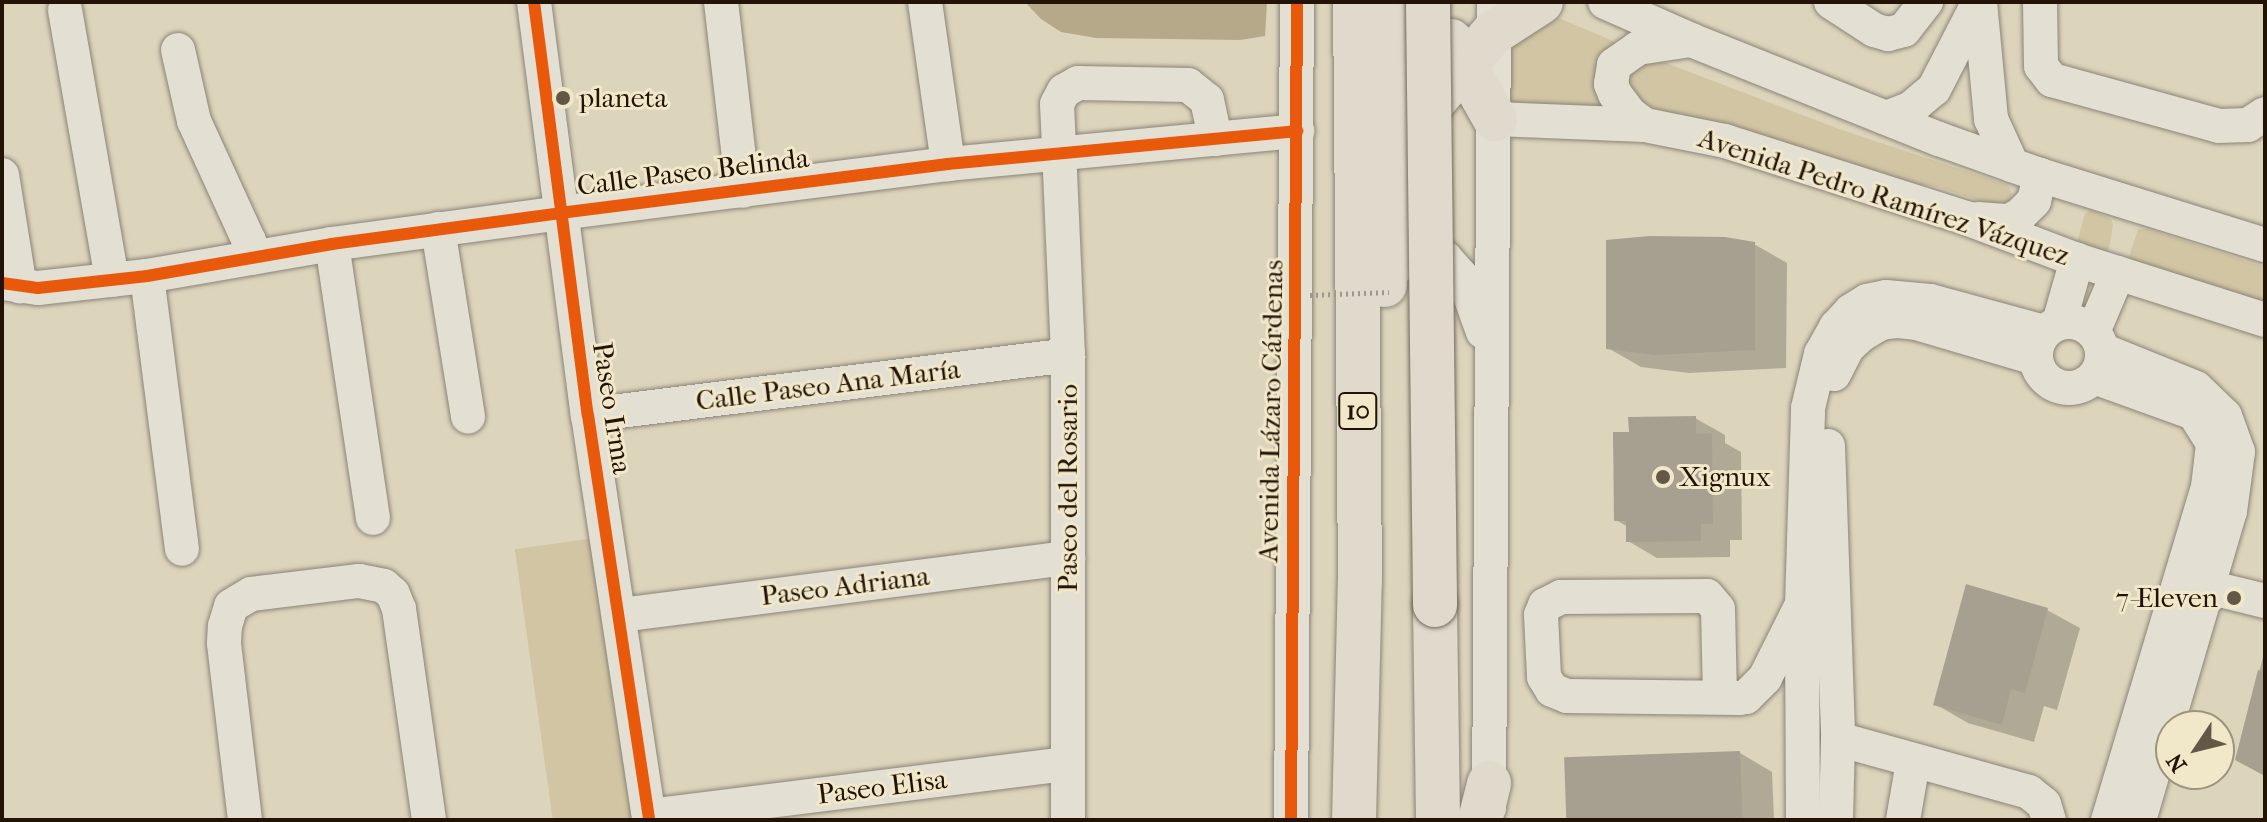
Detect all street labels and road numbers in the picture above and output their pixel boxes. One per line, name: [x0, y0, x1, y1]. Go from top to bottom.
street label: Avenida Pedro Ramírez Vázquez: [1694, 121, 2074, 273]
street label: Calle Paseo Belinda: [575, 141, 811, 203]
street label: Avenida Lázaro Cárdenas: [1252, 259, 1290, 563]
street label: Paseo Irma: [585, 340, 639, 476]
street label: Calle Paseo Ana María: [694, 352, 962, 418]
street label: Paseo del Rosario: [1051, 384, 1085, 592]
road number: 10: [1338, 389, 1378, 433]
street label: Paseo Adriana: [759, 559, 931, 613]
street label: Paseo Elisa: [815, 762, 949, 812]

